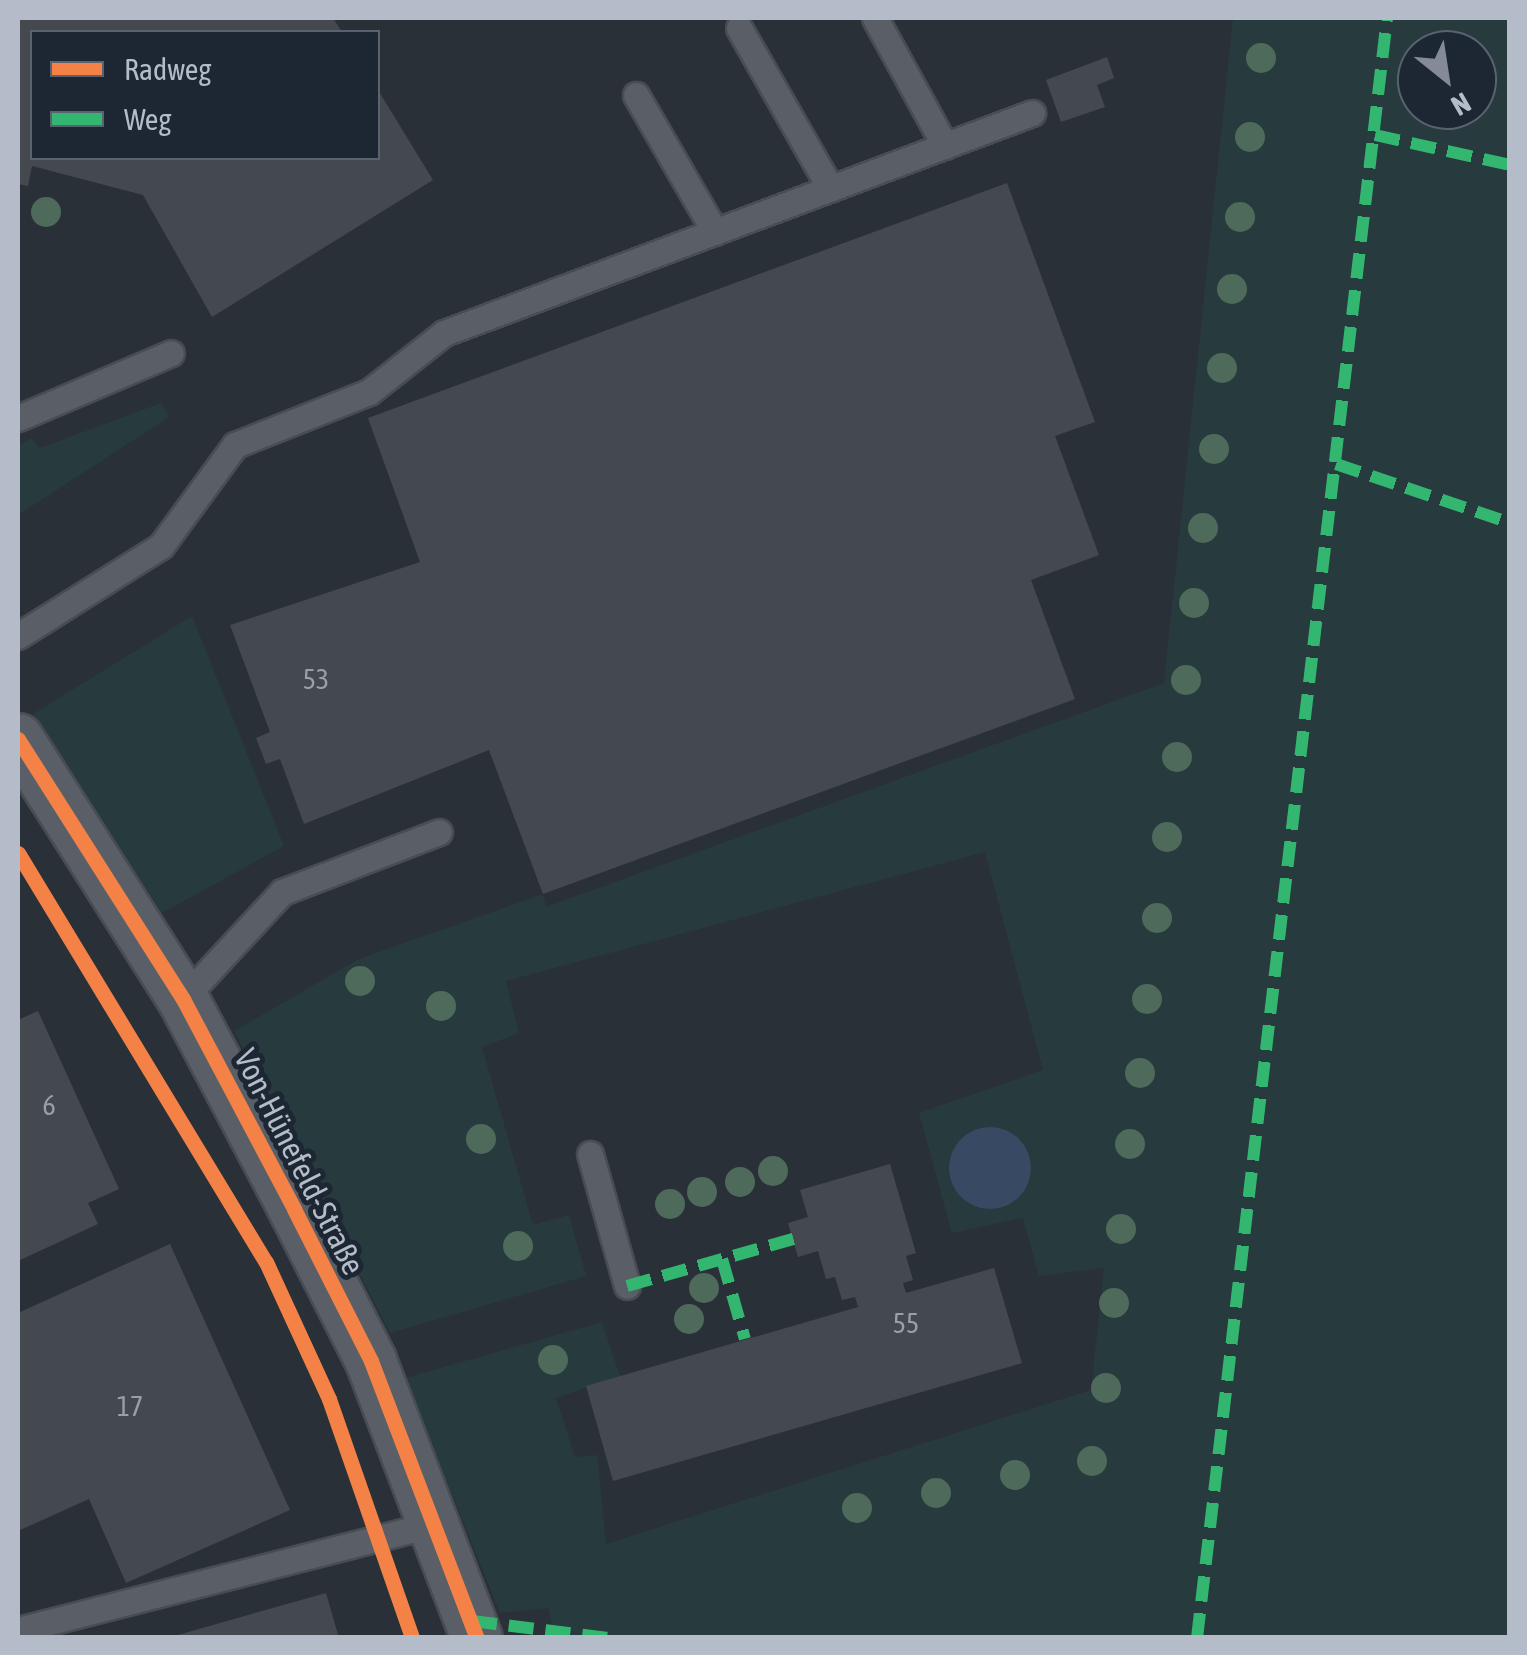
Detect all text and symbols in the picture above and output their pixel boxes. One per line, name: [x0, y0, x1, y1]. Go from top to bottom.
legend: [30, 30, 380, 160]
north arrow: [1397, 30, 1497, 130]
text: Radweg: [124, 52, 211, 86]
text: N: [1446, 86, 1476, 122]
text: Weg: [124, 102, 171, 136]
house number: 53: [303, 662, 329, 696]
street label: Von-Hünefeld-Straße: [226, 1043, 372, 1281]
house number: 6: [42, 1088, 56, 1122]
house number: 55: [893, 1306, 919, 1340]
house number: 17: [117, 1389, 143, 1423]

